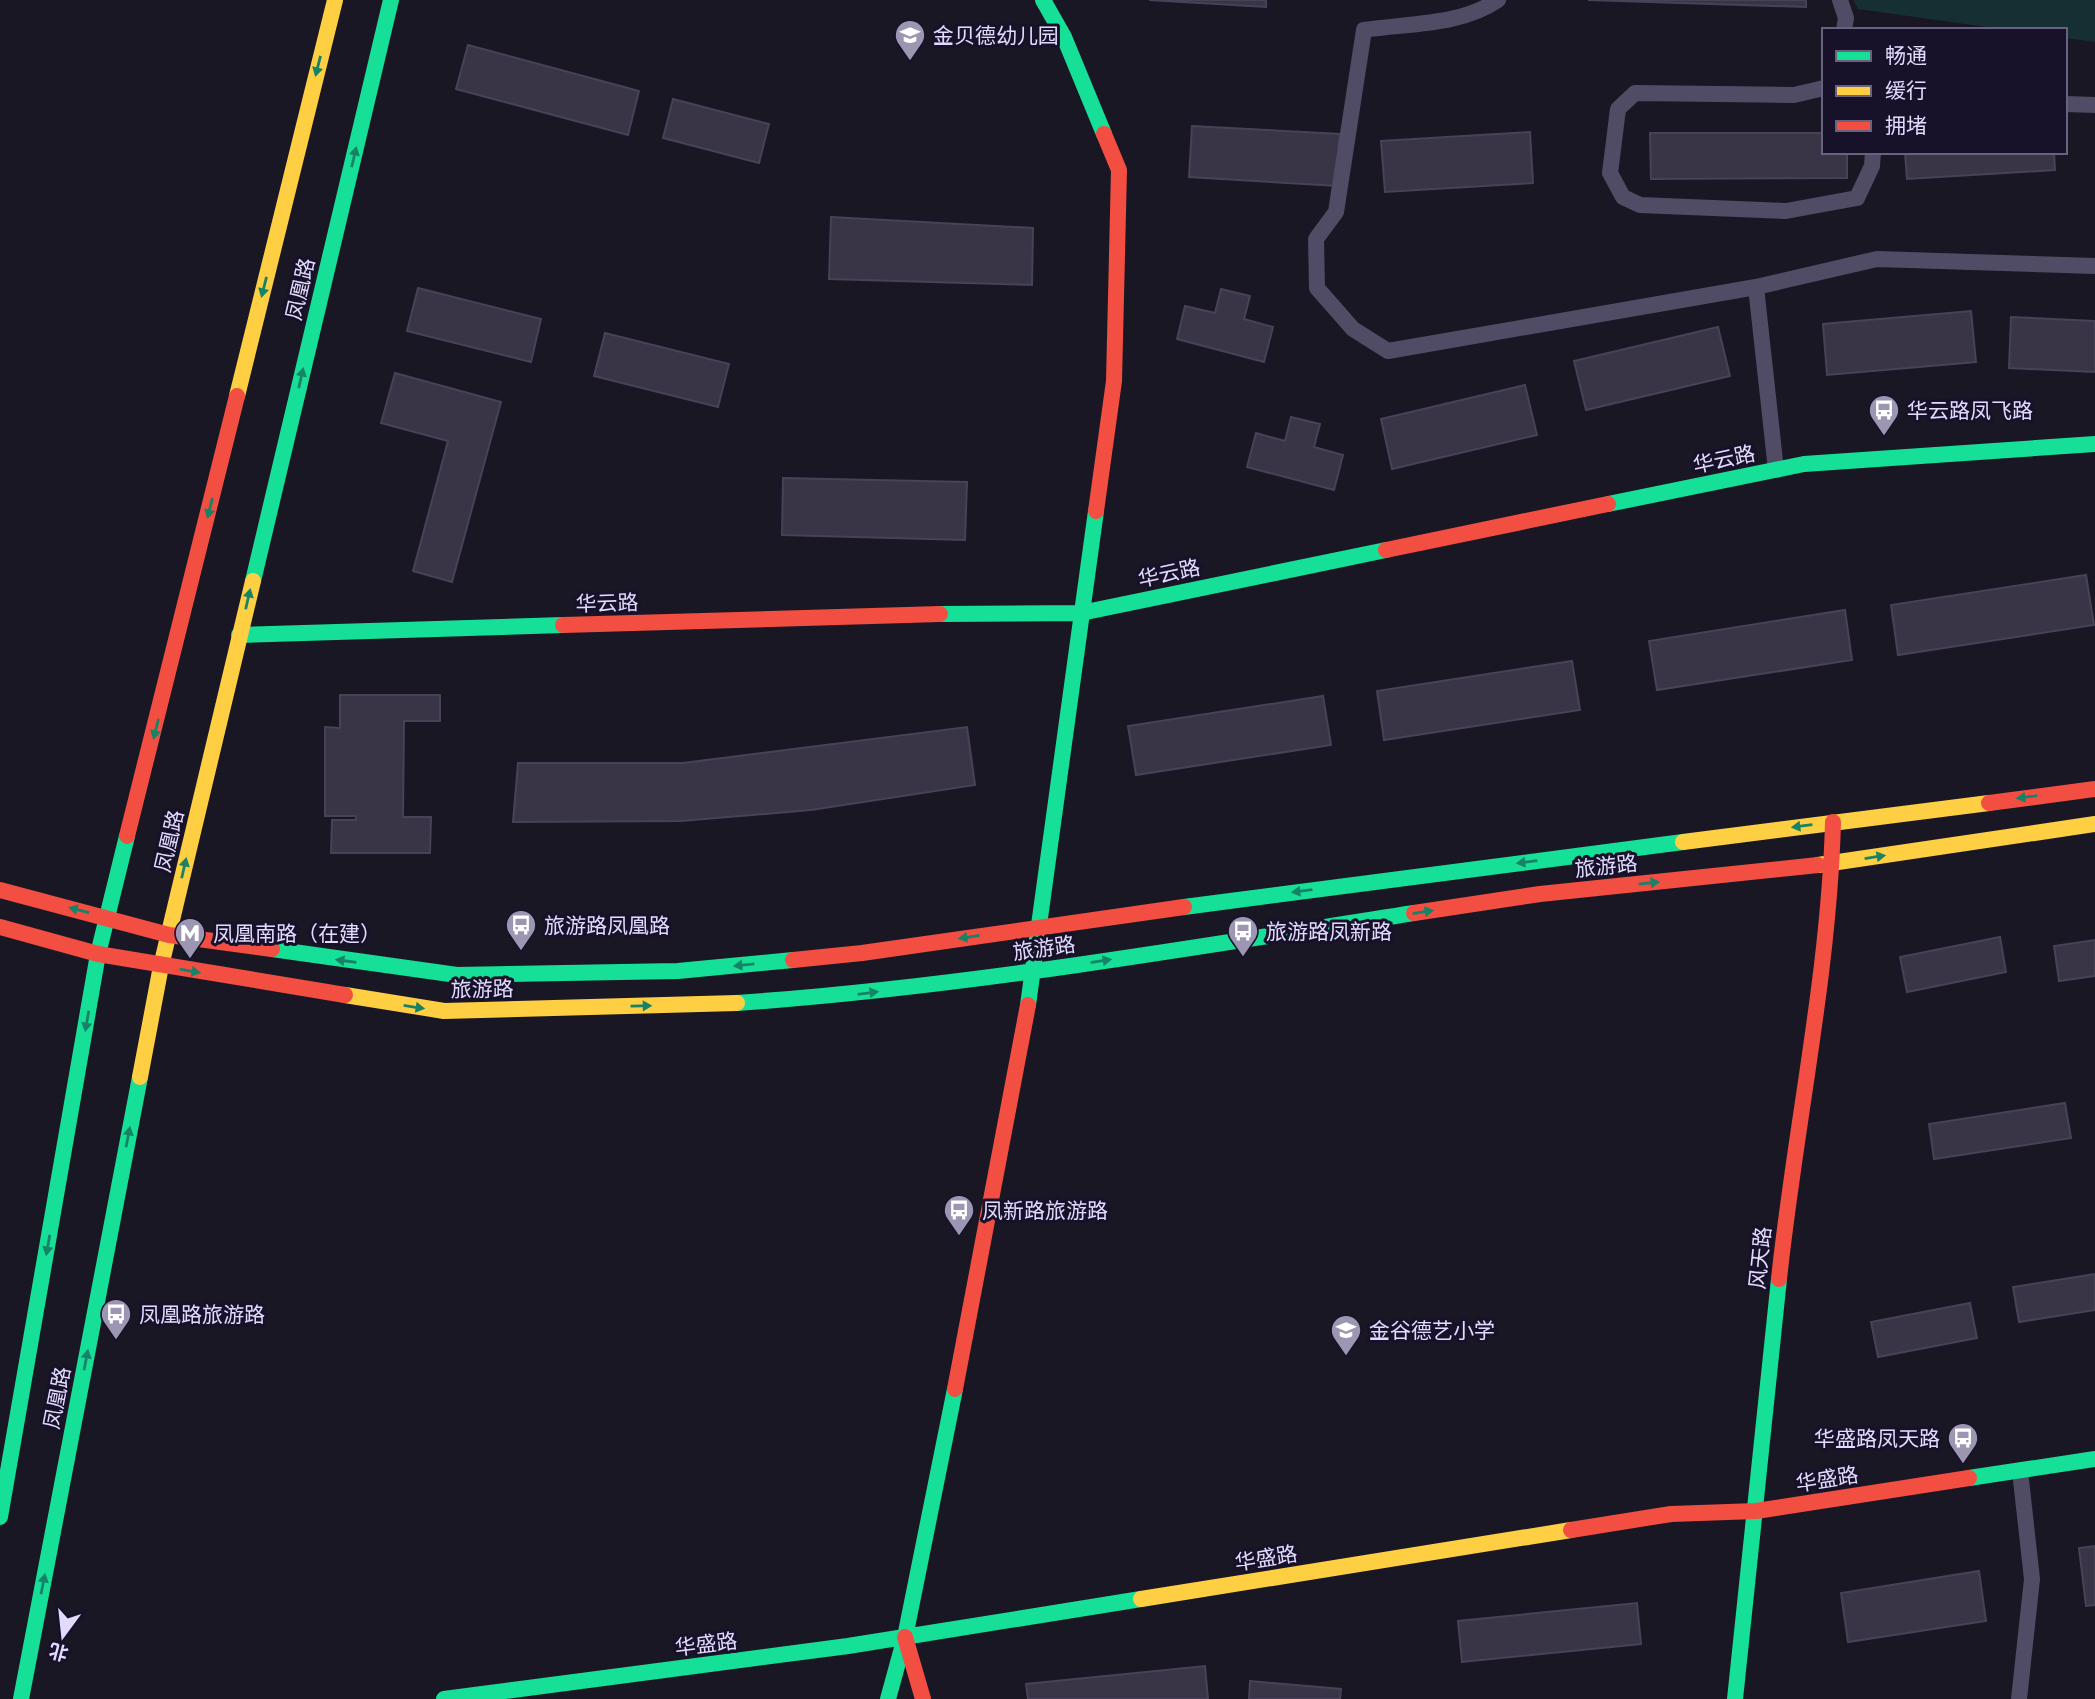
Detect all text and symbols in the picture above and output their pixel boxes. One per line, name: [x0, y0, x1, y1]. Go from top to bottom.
school or university icon: 金贝德幼儿园: [893, 18, 927, 62]
place label: 金贝德幼儿园: [933, 22, 1059, 49]
legend: [1822, 28, 2067, 154]
text: 畅通: [1885, 42, 1927, 69]
one-way arrow: [312, 55, 323, 77]
text: 缓行: [1885, 77, 1927, 104]
text: 拥堵: [1885, 112, 1927, 139]
one-way arrow: [349, 146, 360, 168]
street label: 凤凰路: [280, 255, 320, 323]
one-way arrow: [258, 276, 269, 298]
one-way arrow: [296, 367, 307, 389]
bus stop icon: 华云路凤飞路: [1867, 393, 1901, 437]
place label: 华云路凤飞路: [1907, 397, 2033, 424]
street label: 华云路: [1690, 439, 1758, 479]
one-way arrow: [204, 497, 215, 519]
street label: 华云路: [1135, 553, 1203, 593]
one-way arrow: [243, 588, 254, 610]
street label: 华云路: [575, 588, 639, 618]
one-way arrow: [150, 718, 161, 740]
one-way arrow: [2016, 791, 2038, 802]
street label: 凤凰路: [149, 807, 189, 875]
one-way arrow: [1790, 821, 1812, 832]
street label: 旅游路: [1573, 849, 1639, 883]
one-way arrow: [1864, 851, 1886, 862]
one-way arrow: [179, 857, 190, 879]
one-way arrow: [1516, 857, 1538, 868]
one-way arrow: [1638, 877, 1660, 888]
one-way arrow: [1291, 886, 1313, 897]
one-way arrow: [68, 904, 90, 915]
one-way arrow: [1412, 906, 1434, 917]
bus stop icon: 旅游路凤凰路: [504, 908, 538, 952]
place label: 旅游路凤凰路: [544, 912, 670, 939]
bus stop icon: 旅游路凤新路: [1226, 914, 1260, 958]
metro station icon: 凤凰南路（在建）: [173, 916, 207, 960]
place label: 旅游路凤新路: [1266, 918, 1392, 945]
place label: 凤凰南路（在建）: [213, 920, 381, 947]
street label: 旅游路: [1011, 930, 1077, 966]
one-way arrow: [958, 931, 980, 942]
one-way arrow: [335, 955, 357, 966]
one-way arrow: [1090, 955, 1112, 966]
one-way arrow: [732, 960, 754, 971]
one-way arrow: [179, 966, 201, 977]
street label: 旅游路: [450, 975, 514, 1003]
one-way arrow: [857, 987, 879, 998]
one-way arrow: [631, 1001, 653, 1012]
one-way arrow: [403, 1002, 425, 1013]
one-way arrow: [81, 1010, 92, 1032]
one-way arrow: [123, 1126, 134, 1148]
bus stop icon: 凤新路旅游路: [942, 1193, 976, 1237]
place label: 凤新路旅游路: [982, 1197, 1108, 1224]
street label: 风天路: [1743, 1225, 1777, 1291]
one-way arrow: [42, 1234, 53, 1256]
bus stop icon: 凤凰路旅游路: [99, 1297, 133, 1341]
place label: 凤凰路旅游路: [139, 1301, 265, 1328]
school or university icon: 金谷德艺小学: [1329, 1313, 1363, 1357]
place label: 金谷德艺小学: [1369, 1317, 1495, 1344]
one-way arrow: [80, 1349, 91, 1371]
street label: 凤凰路: [38, 1365, 76, 1431]
bus stop icon: 华盛路凤天路: [1946, 1421, 1980, 1465]
place label: 华盛路凤天路: [1814, 1425, 1940, 1452]
street label: 华盛路: [1794, 1461, 1860, 1497]
street label: 华盛路: [1233, 1540, 1299, 1576]
one-way arrow: [38, 1573, 49, 1595]
north arrow: [28, 1601, 98, 1671]
street label: 华盛路: [673, 1627, 739, 1661]
text: 北: [46, 1637, 71, 1666]

